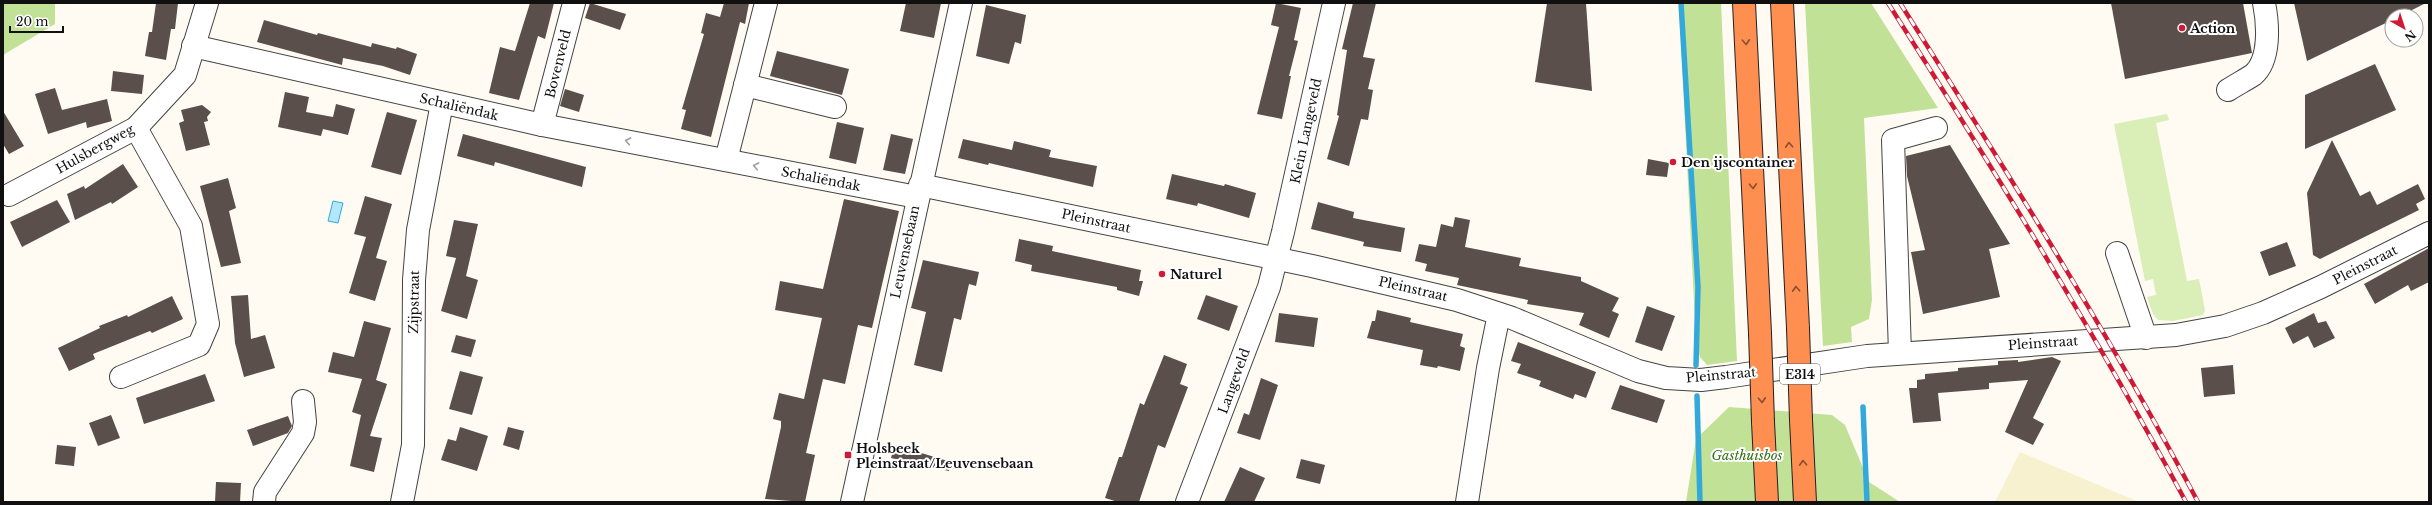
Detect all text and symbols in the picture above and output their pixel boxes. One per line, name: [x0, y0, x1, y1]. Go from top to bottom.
scale bar: [10, 8, 63, 34]
north arrow: [2384, 8, 2424, 48]
text: 20 m: [16, 14, 48, 29]
place label: Action: [2189, 20, 2236, 37]
marker: Action: [2177, 23, 2187, 33]
text: N: [2401, 27, 2419, 45]
street label: Bovenveld: [541, 28, 575, 100]
one-way arrow: [1742, 39, 1751, 45]
street label: Klein Langeveld: [1286, 76, 1326, 185]
street label: Schaliëndak: [418, 90, 500, 124]
street label: Hulsbergweg: [53, 120, 137, 177]
one-way arrow: [625, 137, 632, 145]
one-way arrow: [1785, 142, 1793, 148]
place label: Den ijscontainer: [1681, 154, 1795, 171]
marker: Den ijscontainer: [1668, 157, 1678, 167]
one-way arrow: [753, 162, 759, 170]
street label: Schaliëndak: [780, 163, 862, 195]
one-way arrow: [1748, 183, 1757, 189]
street label: Leuvensebaan: [887, 204, 923, 300]
street label: Pleinstraat: [1060, 205, 1132, 237]
street label: Pleinstraat: [2330, 241, 2400, 289]
place label: Naturel: [1170, 266, 1222, 283]
marker: Naturel: [1157, 269, 1167, 279]
street label: Zijpstraat: [405, 270, 423, 334]
street label: Pleinstraat: [1377, 273, 1449, 305]
one-way arrow: [1792, 286, 1801, 292]
street label: Pleinstraat: [2007, 332, 2079, 354]
street label: Langeveld: [1214, 346, 1254, 416]
street label: Pleinstraat: [1685, 363, 1757, 387]
road number: E314: [1780, 364, 1820, 384]
one-way arrow: [1758, 397, 1767, 403]
place label: Holsbeek Pleinstraat/Leuvensebaan: [856, 440, 1034, 472]
park label: Gasthuisbos: [1712, 447, 1782, 464]
marker: Holsbeek Pleinstraat/Leuvensebaan: [843, 450, 853, 460]
one-way arrow: [1799, 460, 1808, 466]

